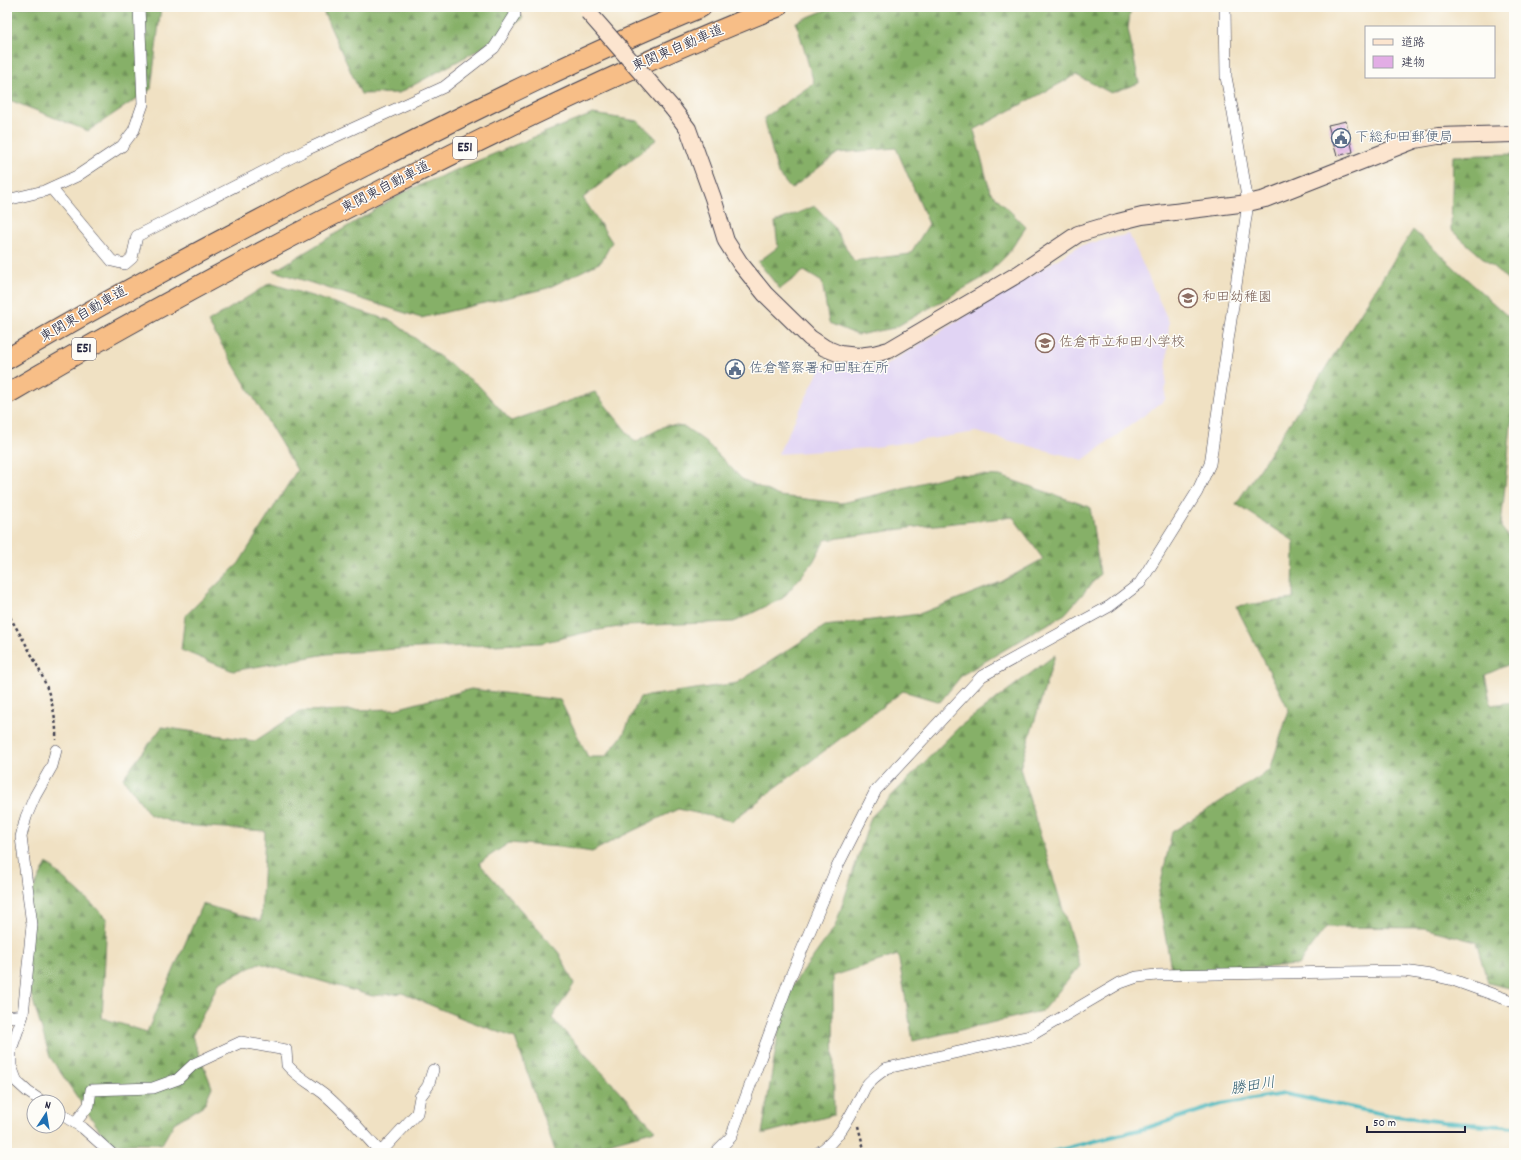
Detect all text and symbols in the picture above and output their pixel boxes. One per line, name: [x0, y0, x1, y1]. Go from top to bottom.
street label: 東関東自動車道: [629, 21, 727, 77]
legend: [1365, 26, 1495, 78]
text: 道路: [1401, 35, 1425, 52]
text: 建物: [1401, 55, 1425, 72]
public building icon: 下総和田郵便局: [1330, 127, 1352, 149]
place label: 下総和田郵便局: [1355, 128, 1453, 148]
road number: E51: [453, 137, 477, 159]
street label: 東関東自動車道: [338, 157, 434, 219]
street label: 東関東自動車道: [37, 282, 131, 348]
school or university icon: 和田幼稚園: [1177, 287, 1199, 309]
place label: 和田幼稚園: [1202, 288, 1272, 308]
school or university icon: 佐倉市立和田小学校: [1034, 332, 1056, 354]
place label: 佐倉市立和田小学校: [1059, 333, 1185, 353]
road number: E51: [72, 338, 96, 360]
public building icon: 佐倉警察署和田駐在所: [724, 358, 746, 380]
place label: 佐倉警察署和田駐在所: [749, 359, 889, 379]
water label: 勝田川: [1229, 1073, 1277, 1101]
north arrow: [26, 1094, 66, 1134]
text: N: [43, 1098, 53, 1115]
scale bar: [1367, 1108, 1465, 1134]
text: 50 m: [1373, 1115, 1396, 1132]

